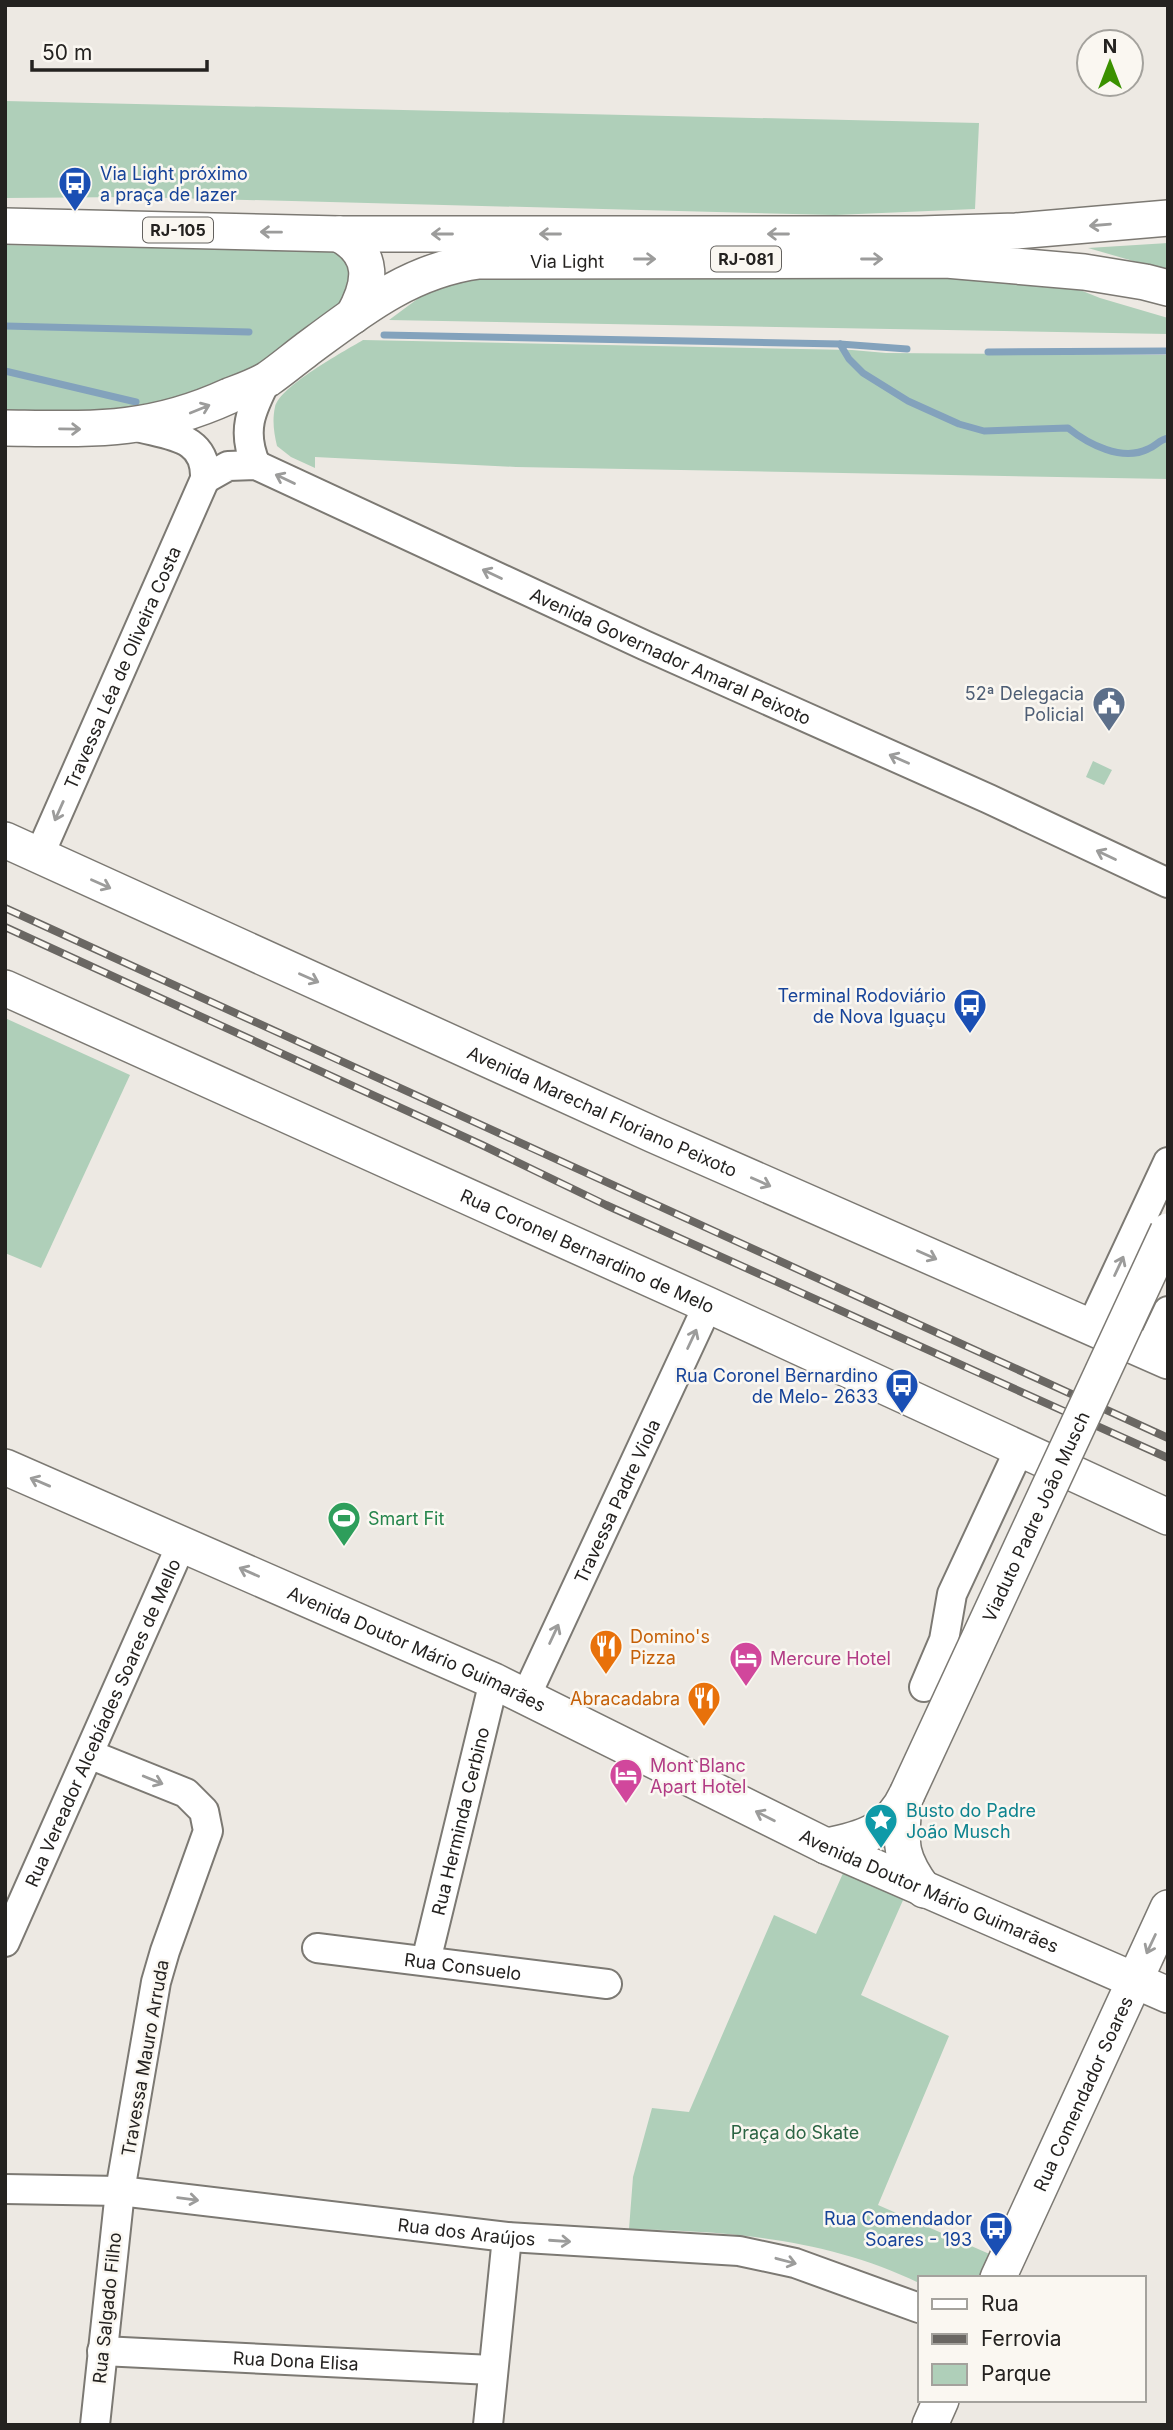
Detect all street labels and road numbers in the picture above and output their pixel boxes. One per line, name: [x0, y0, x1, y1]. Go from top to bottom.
road number: RJ-105: [143, 218, 213, 242]
road number: RJ-081: [711, 246, 781, 272]
street label: Via Light: [530, 250, 604, 271]
street label: Travessa Léa de Oliveira Costa: [59, 543, 185, 792]
street label: Avenida Governador Amaral Peixoto: [527, 583, 814, 729]
street label: Avenida Marechal Floriano Peixoto: [464, 1041, 740, 1181]
street label: Rua Coronel Bernardino de Melo: [457, 1184, 718, 1317]
street label: Viaduto Padre João Musch: [978, 1408, 1093, 1625]
street label: Travessa Padre Viola: [570, 1416, 664, 1586]
street label: Rua Vereador Alcebíades Soares de Mello: [20, 1555, 184, 1890]
street label: Avenida Doutor Mário Guimarães: [285, 1582, 549, 1716]
street label: Rua Herminda Cerbino: [427, 1725, 493, 1917]
street label: Avenida Doutor Mário Guimarães: [797, 1824, 1062, 1957]
street label: Rua Consuelo: [403, 1948, 523, 1984]
street label: Travessa Mauro Arruda: [117, 1958, 173, 2158]
street label: Rua Comendador Soares: [1029, 1993, 1137, 2194]
street label: Rua dos Araújos: [397, 2214, 536, 2249]
street label: Rua Salgado Filho: [89, 2231, 125, 2385]
street label: Rua Dona Elisa: [232, 2347, 359, 2374]

